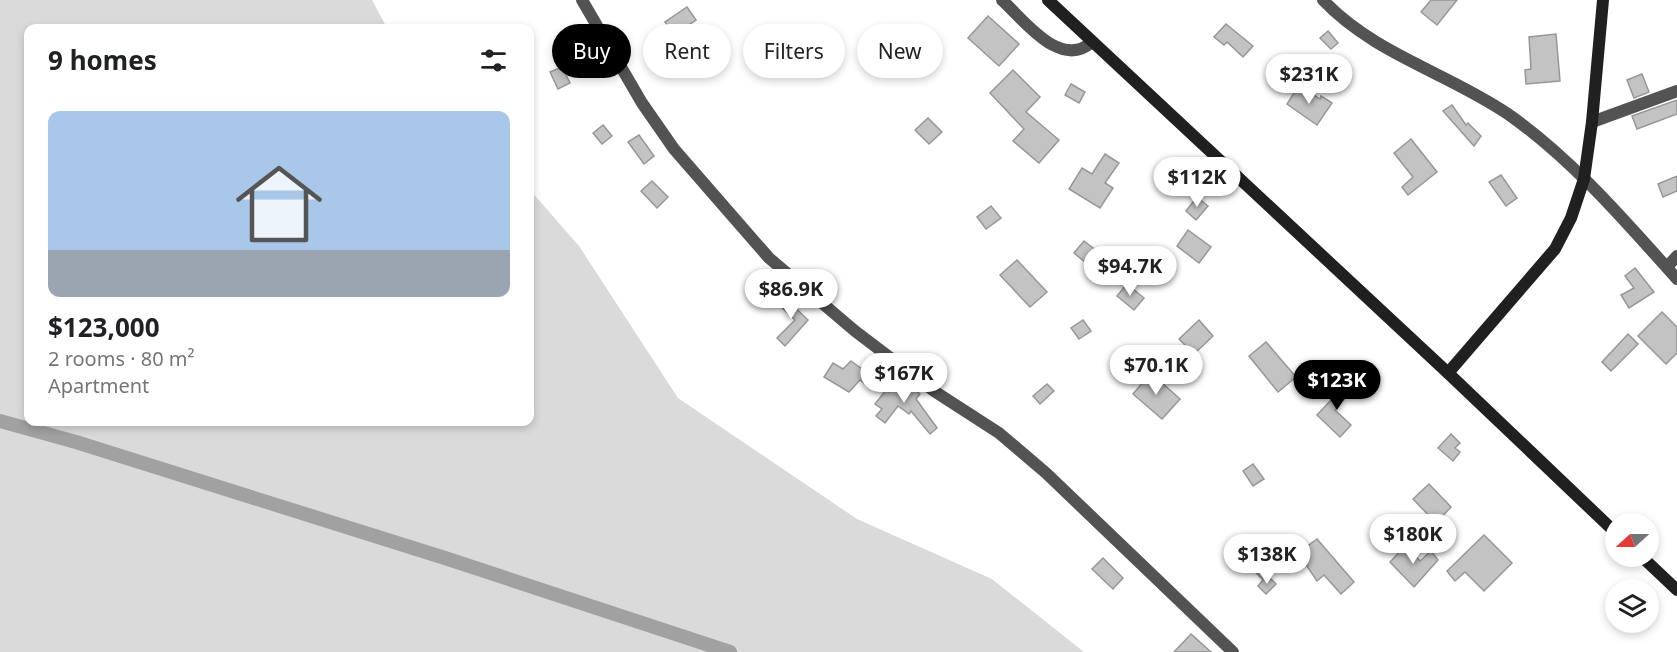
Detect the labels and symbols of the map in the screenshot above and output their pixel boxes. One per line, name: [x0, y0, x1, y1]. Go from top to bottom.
pin: $231K: [1267, 54, 1351, 105]
pin: $112K: [1155, 157, 1239, 208]
pin: $94.7K: [1081, 246, 1179, 297]
pin: $86.9K: [742, 269, 840, 320]
pin: $70.1K: [1107, 345, 1205, 396]
pin: $167K: [862, 353, 946, 404]
pin: $123K: [1295, 360, 1379, 411]
north arrow: [1605, 513, 1659, 567]
pin: $180K: [1371, 514, 1455, 565]
pin: $138K: [1225, 534, 1309, 585]

